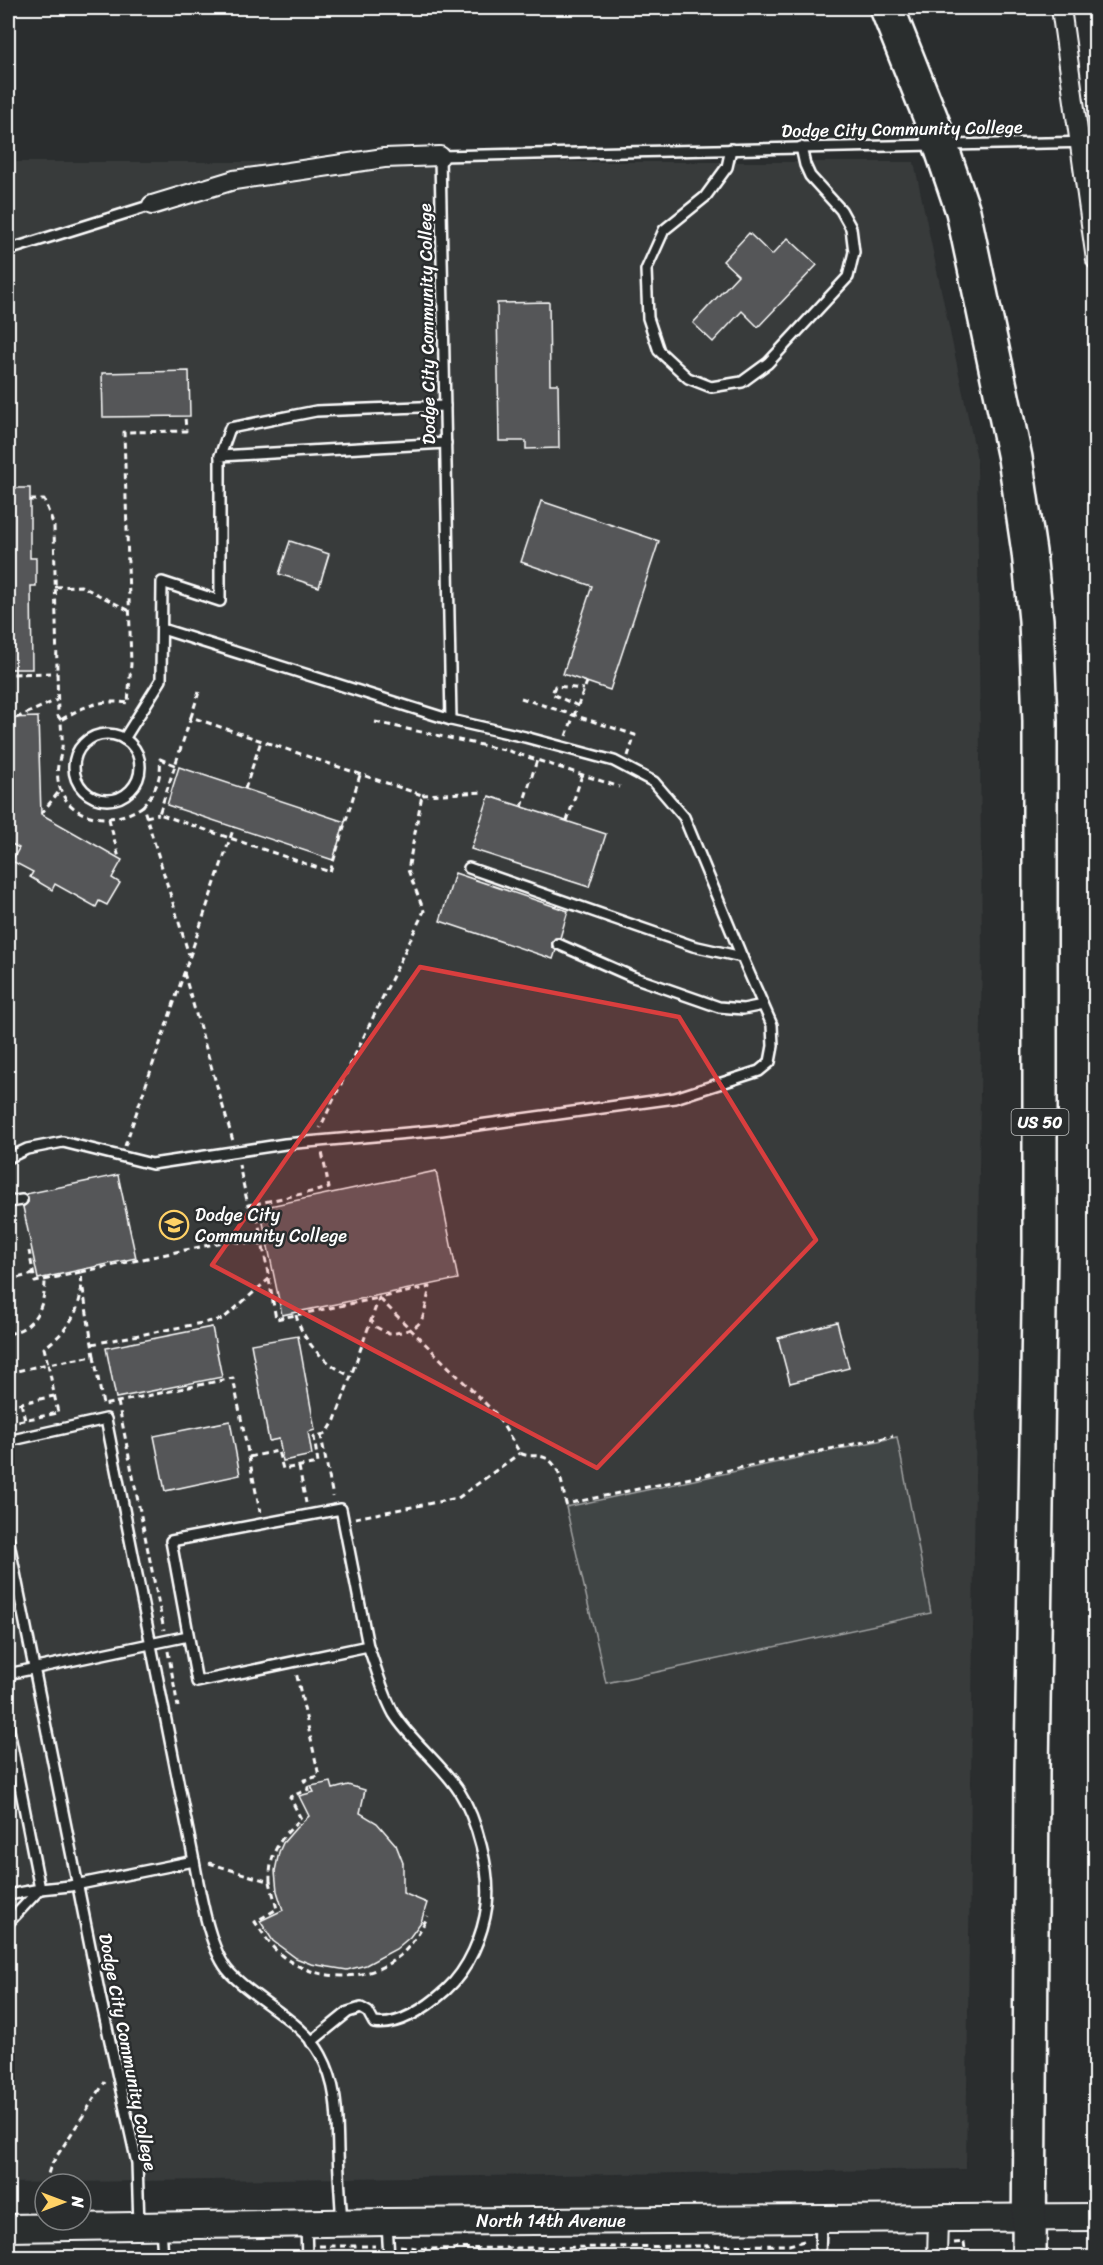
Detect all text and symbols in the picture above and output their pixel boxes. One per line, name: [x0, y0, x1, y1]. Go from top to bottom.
street label: Dodge City Community College: [781, 111, 1023, 147]
street label: Dodge City Community College: [409, 203, 445, 445]
road number: US 50: [1012, 1109, 1068, 1135]
place label: Dodge City Community College: [195, 1199, 347, 1252]
school or university icon: Dodge City Community College: [158, 1209, 190, 1241]
street label: Dodge City Community College: [89, 1931, 167, 2174]
north arrow: [33, 2172, 93, 2232]
text: N: [63, 2195, 92, 2208]
street label: North 14th Avenue: [476, 2205, 626, 2237]

